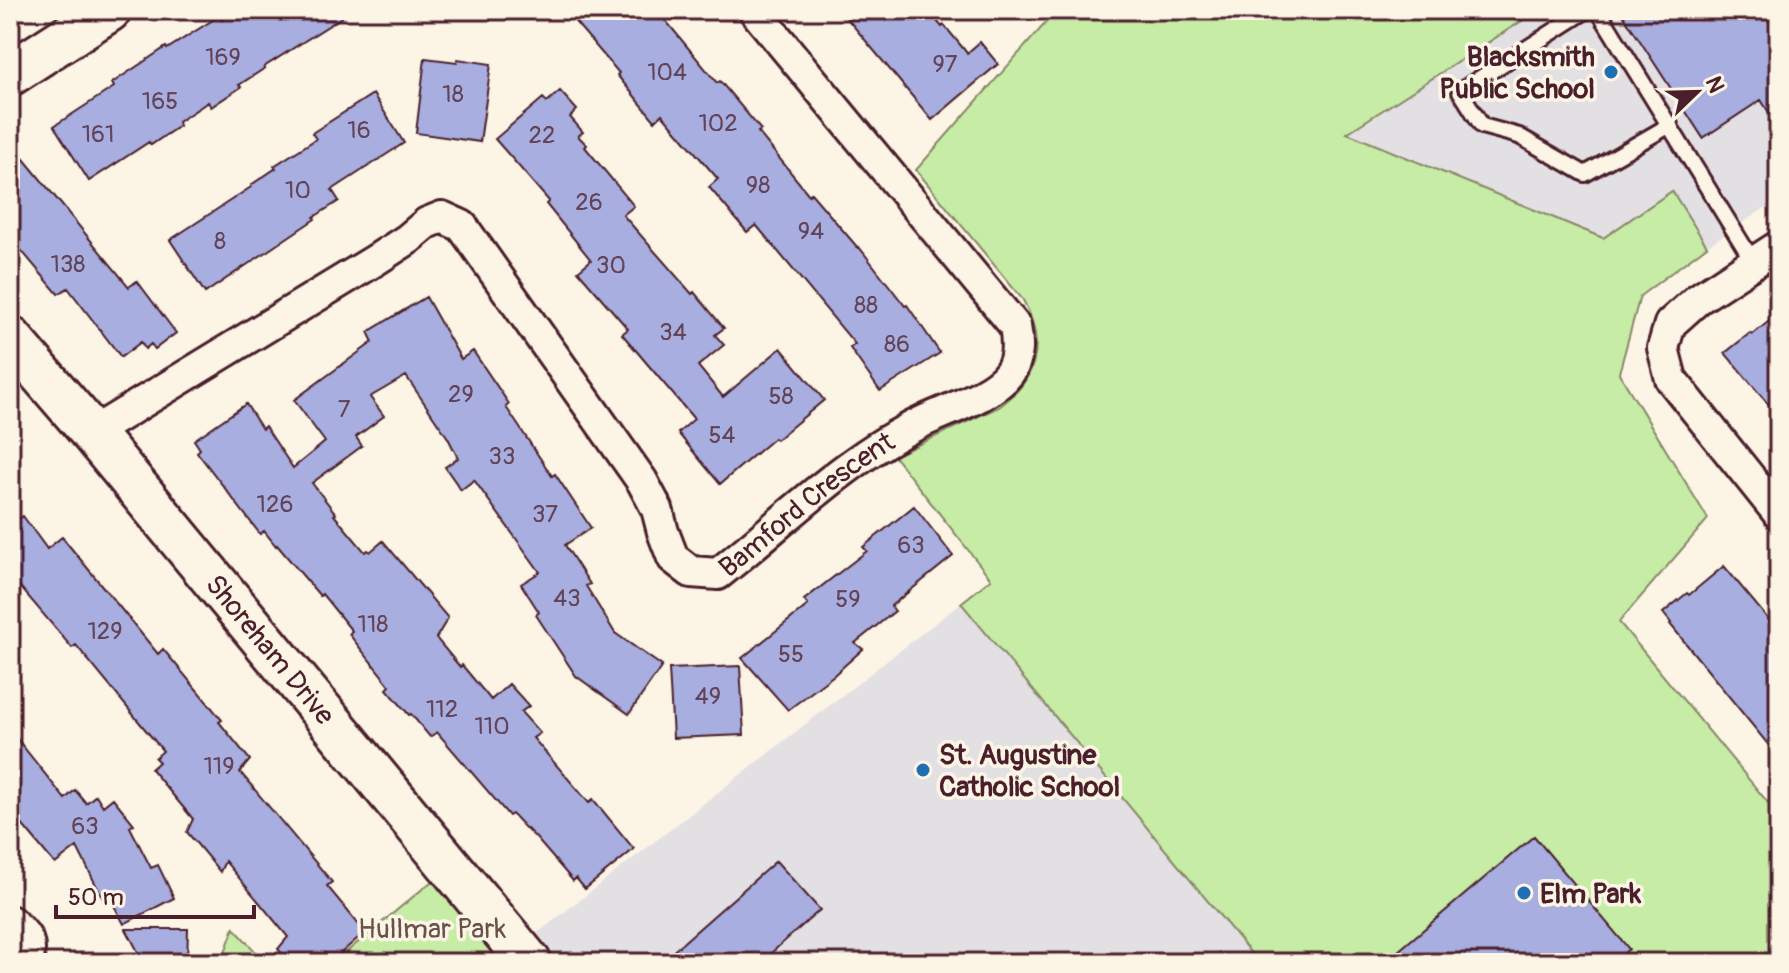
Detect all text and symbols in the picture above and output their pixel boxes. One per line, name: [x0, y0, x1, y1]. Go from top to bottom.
place label: Blacksmith Public School: [1439, 40, 1595, 107]
house number: 169: [205, 43, 241, 72]
house number: 97: [932, 50, 958, 79]
north arrow: [1657, 52, 1737, 132]
house number: 104: [647, 58, 687, 87]
marker: Blacksmith Public School: [1602, 63, 1620, 81]
text: N: [1699, 72, 1730, 97]
house number: 18: [442, 80, 464, 109]
house number: 165: [142, 87, 178, 116]
house number: 102: [698, 109, 738, 138]
house number: 16: [347, 116, 371, 145]
house number: 161: [82, 120, 114, 149]
house number: 22: [529, 121, 555, 150]
house number: 98: [746, 171, 770, 200]
house number: 10: [285, 176, 311, 205]
house number: 26: [575, 188, 603, 217]
house number: 94: [798, 217, 824, 246]
house number: 8: [214, 227, 226, 256]
house number: 138: [51, 250, 85, 279]
house number: 30: [596, 251, 626, 280]
house number: 88: [854, 291, 878, 320]
house number: 34: [659, 318, 687, 347]
house number: 86: [884, 330, 910, 359]
house number: 29: [448, 380, 474, 409]
house number: 58: [768, 382, 794, 411]
house number: 7: [338, 395, 351, 424]
house number: 54: [709, 421, 736, 450]
street label: Bamford Crescent: [712, 424, 902, 586]
house number: 33: [489, 442, 515, 471]
house number: 126: [257, 490, 293, 519]
house number: 37: [532, 500, 558, 529]
house number: 63: [897, 531, 925, 560]
street label: Shoreham Drive: [197, 568, 342, 733]
house number: 43: [553, 584, 581, 613]
house number: 59: [835, 585, 861, 614]
house number: 118: [358, 610, 388, 639]
house number: 129: [87, 617, 123, 646]
house number: 55: [778, 640, 804, 669]
house number: 49: [695, 682, 721, 711]
house number: 112: [426, 695, 458, 724]
house number: 110: [474, 712, 510, 741]
place label: St. Augustine Catholic School: [939, 738, 1120, 805]
house number: 119: [203, 752, 235, 781]
marker: St. Augustine Catholic School: [914, 761, 932, 779]
house number: 63: [71, 812, 99, 841]
scale bar: [56, 869, 254, 919]
place label: Elm Park: [1540, 877, 1642, 912]
text: 50 m: [68, 883, 124, 912]
marker: Elm Park: [1515, 884, 1533, 902]
park label: Hullmar Park: [358, 912, 506, 947]

